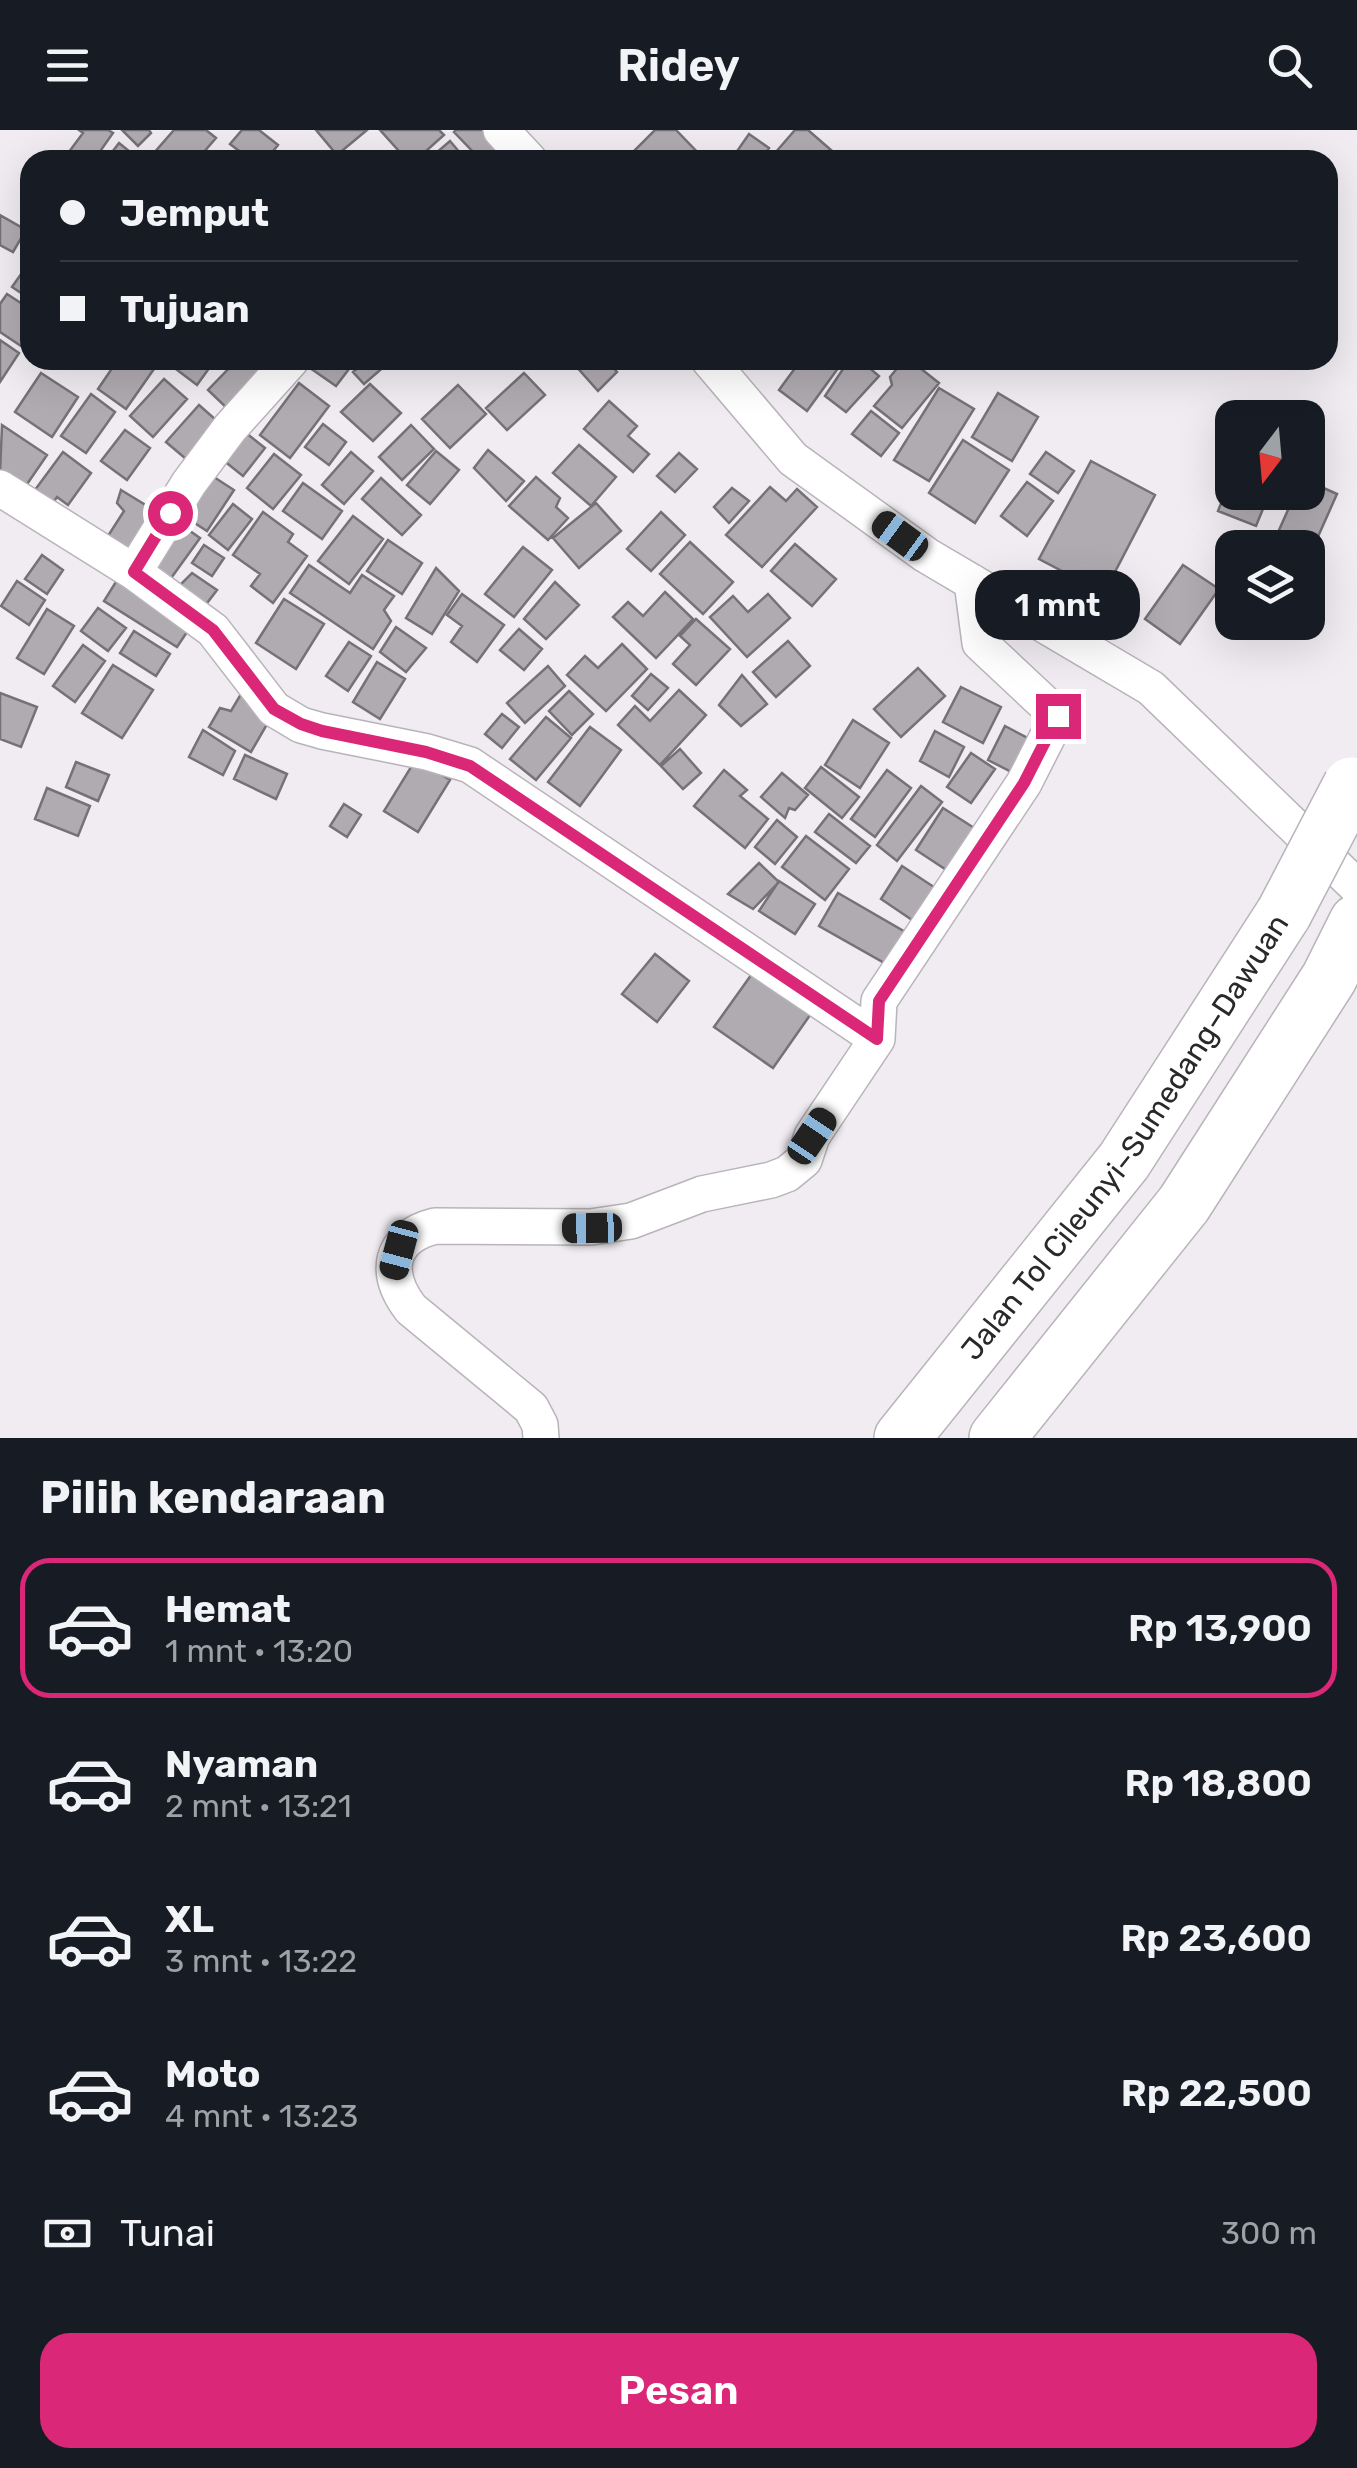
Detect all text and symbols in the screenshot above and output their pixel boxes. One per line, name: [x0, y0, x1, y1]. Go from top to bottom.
icon: menu: [40, 38, 95, 93]
icon: search: [1262, 38, 1317, 93]
text: Ridey: [617, 39, 740, 92]
text: Jemput: [120, 190, 269, 236]
text: Tujuan: [120, 286, 250, 332]
north arrow: [1215, 400, 1325, 510]
map controls: [1215, 400, 1325, 640]
route start: [148, 491, 193, 536]
car: [867, 506, 933, 566]
button: layers: [1215, 530, 1325, 640]
callout: 1 mnt: [976, 571, 1140, 641]
text: 1 mnt: [1015, 586, 1100, 624]
route end: [1036, 694, 1081, 739]
street label: Jalan Tol Cileunyi–Sumedang–Dawuan: [954, 908, 1296, 1367]
car: [783, 1103, 841, 1169]
car: [562, 1212, 622, 1244]
car: [377, 1217, 421, 1283]
text: Pilih kendaraan: [40, 1471, 386, 1524]
icon: car: [45, 1583, 135, 1673]
text: Hemat: [165, 1586, 291, 1632]
text: Rp 13,900: [1128, 1605, 1312, 1651]
text: 1 mnt · 13:20: [165, 1632, 353, 1670]
icon: car: [45, 1738, 135, 1828]
text: Nyaman: [165, 1741, 318, 1787]
text: Rp 18,800: [1125, 1760, 1312, 1806]
text: 2 mnt · 13:21: [165, 1787, 352, 1825]
icon: car: [45, 1893, 135, 1983]
text: XL: [165, 1896, 214, 1942]
text: Rp 23,600: [1120, 1915, 1312, 1961]
text: 3 mnt · 13:22: [165, 1942, 357, 1980]
icon: car: [45, 2048, 135, 2138]
text: Moto: [165, 2051, 261, 2097]
text: Rp 22,500: [1121, 2070, 1312, 2116]
text: 4 mnt · 13:23: [165, 2097, 358, 2135]
icon: cash: [40, 2206, 95, 2261]
text: Tunai: [120, 2210, 215, 2256]
text: 300 m: [1221, 2214, 1317, 2252]
button: Pesan: [40, 2333, 1317, 2448]

